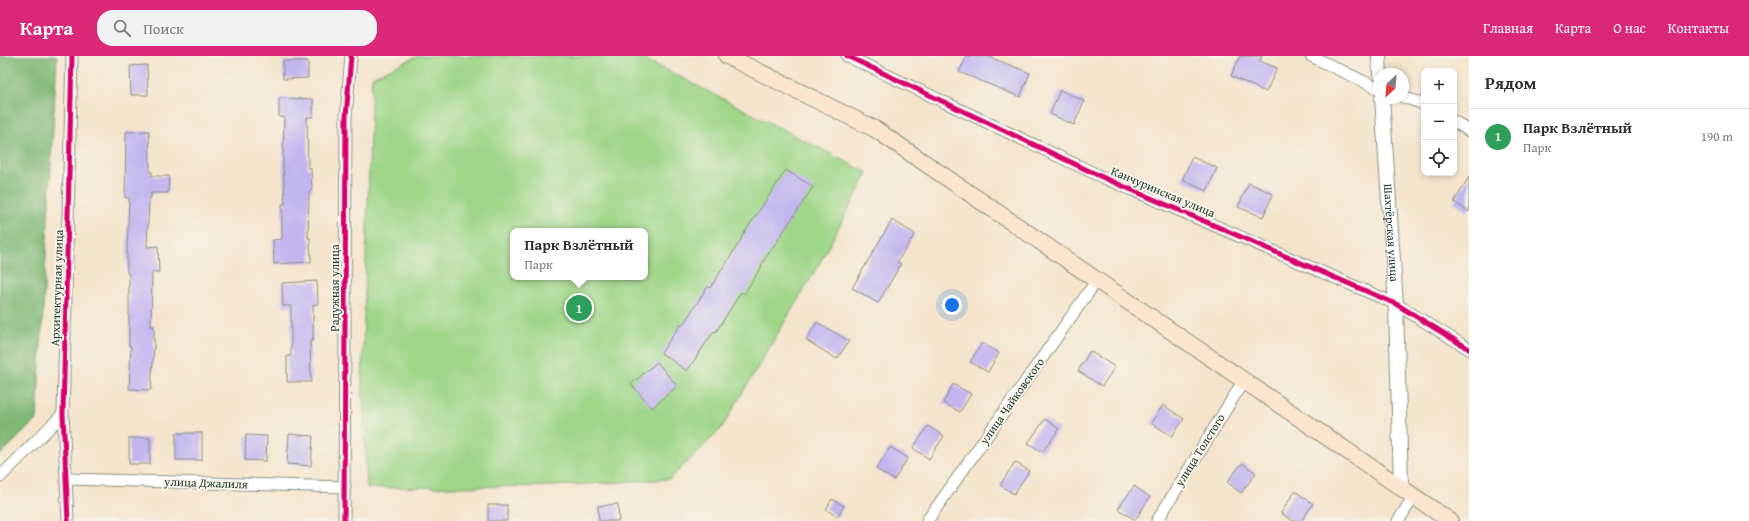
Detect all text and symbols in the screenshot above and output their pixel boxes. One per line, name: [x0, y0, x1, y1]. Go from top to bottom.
search box: [97, 10, 377, 46]
text: Карта: [20, 14, 73, 42]
icon: search: [111, 17, 133, 39]
text: Поиск: [143, 18, 184, 39]
text: Главная: [1483, 18, 1533, 38]
text: Карта: [1555, 18, 1591, 38]
text: О нас: [1613, 18, 1646, 38]
text: Контакты: [1668, 18, 1729, 38]
north arrow: [1373, 68, 1409, 104]
map controls: [1421, 68, 1457, 176]
button: +: [1421, 68, 1457, 104]
text: Рядом: [1485, 70, 1536, 95]
button: −: [1421, 104, 1457, 140]
text: Парк Взлётный: [1523, 117, 1632, 138]
text: 1: [1495, 127, 1501, 146]
text: 190 m: [1701, 127, 1733, 146]
text: Парк: [1523, 138, 1551, 157]
button: locate: [1421, 140, 1457, 176]
street label: Канчуринская улица: [1109, 162, 1218, 221]
street label: Шахтёрская улица: [1380, 183, 1403, 283]
popup: [510, 228, 648, 280]
street label: Архитектурная улица: [46, 229, 67, 347]
text: Парк Взлётный: [524, 234, 634, 255]
street label: Радужная улица: [326, 244, 343, 332]
text: Парк: [524, 255, 553, 274]
pin: 1: [566, 293, 592, 323]
your location: [942, 295, 962, 315]
street label: улица Чайковского: [975, 354, 1048, 448]
street label: улица Толстого: [1170, 410, 1229, 490]
street label: улица Джалиля: [163, 473, 248, 492]

